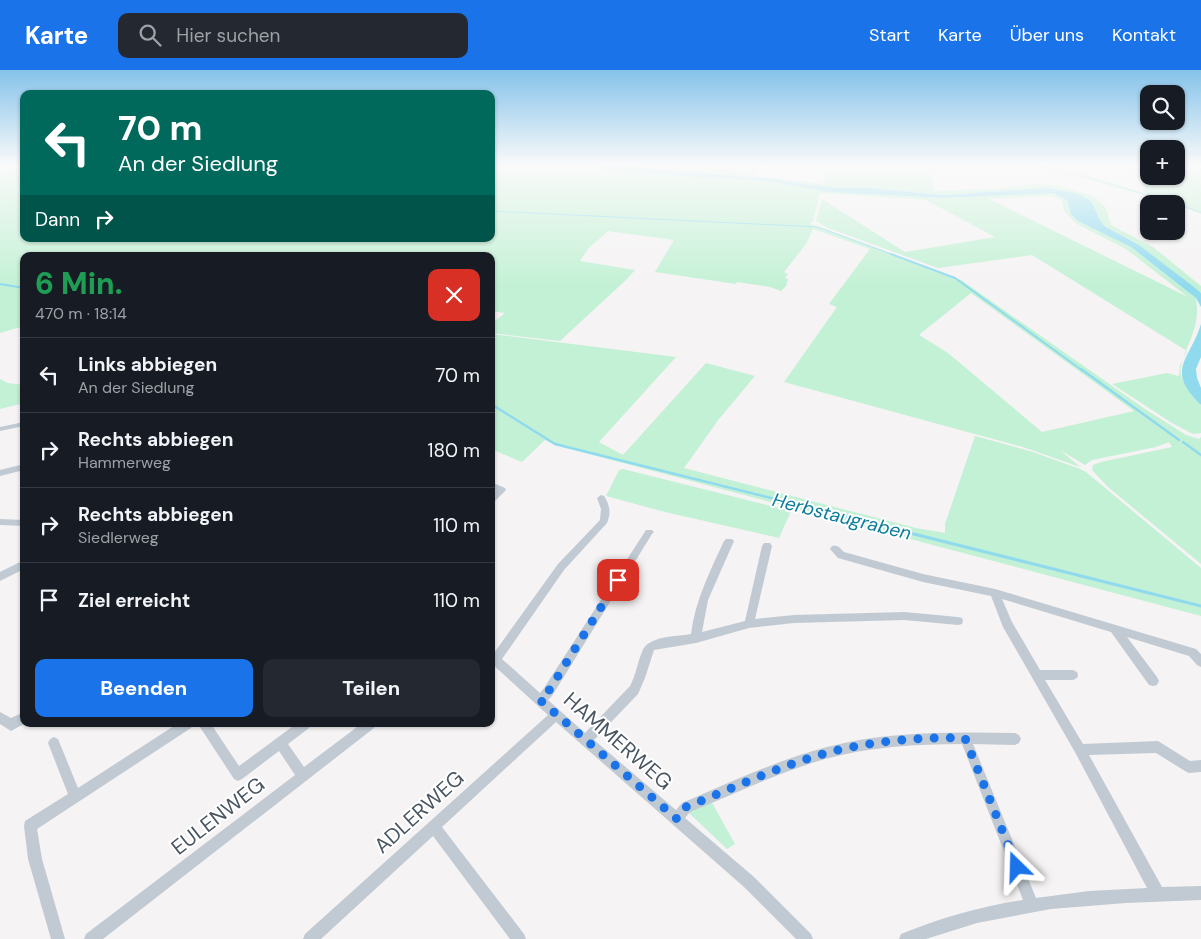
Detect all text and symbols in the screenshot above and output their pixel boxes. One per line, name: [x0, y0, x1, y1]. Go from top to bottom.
search box: [118, 13, 468, 58]
text: Karte: [25, 20, 88, 51]
icon: search: [136, 21, 164, 49]
text: Hier suchen: [176, 23, 281, 48]
text: Start: [869, 23, 910, 47]
text: Karte: [938, 23, 982, 47]
text: Über uns: [1010, 23, 1084, 47]
text: Kontakt: [1112, 23, 1176, 47]
map controls: [1140, 85, 1185, 240]
button: search: [1140, 85, 1185, 130]
text: 70 m: [118, 105, 202, 151]
icon: left: [35, 110, 100, 175]
button: +: [1140, 140, 1185, 185]
text: An der Siedlung: [118, 149, 278, 178]
button: −: [1140, 195, 1185, 240]
icon: right: [90, 205, 118, 233]
text: Dann: [35, 207, 80, 232]
text: 6 Min.: [35, 264, 122, 303]
button: close: [428, 269, 480, 321]
text: 470 m · 18:14: [35, 303, 127, 324]
text: Links abbiegen: [78, 352, 217, 377]
icon: left: [35, 361, 63, 389]
text: 70 m: [435, 363, 480, 388]
text: An der Siedlung: [78, 377, 194, 398]
text: Rechts abbiegen: [78, 427, 233, 452]
icon: right: [35, 436, 63, 464]
text: 180 m: [428, 438, 480, 463]
text: Hammerweg: [78, 452, 171, 473]
water label: Herbstaugraben: [770, 487, 914, 546]
text: Rechts abbiegen: [78, 502, 233, 527]
icon: right: [35, 511, 63, 539]
text: 110 m: [433, 513, 480, 538]
text: Siedlerweg: [78, 527, 159, 548]
pin: [597, 559, 639, 601]
icon: arrive: [604, 566, 632, 594]
icon: arrive: [35, 586, 63, 614]
text: Ziel erreicht: [78, 588, 190, 613]
text: 110 m: [433, 588, 480, 613]
button: Beenden: [35, 659, 253, 717]
button: Teilen: [263, 659, 480, 717]
street label: HAMMERWEG: [558, 686, 678, 796]
street label: ADLERWEG: [368, 764, 470, 860]
street label: EULENWEG: [166, 771, 270, 861]
position arrow: [990, 840, 1042, 892]

